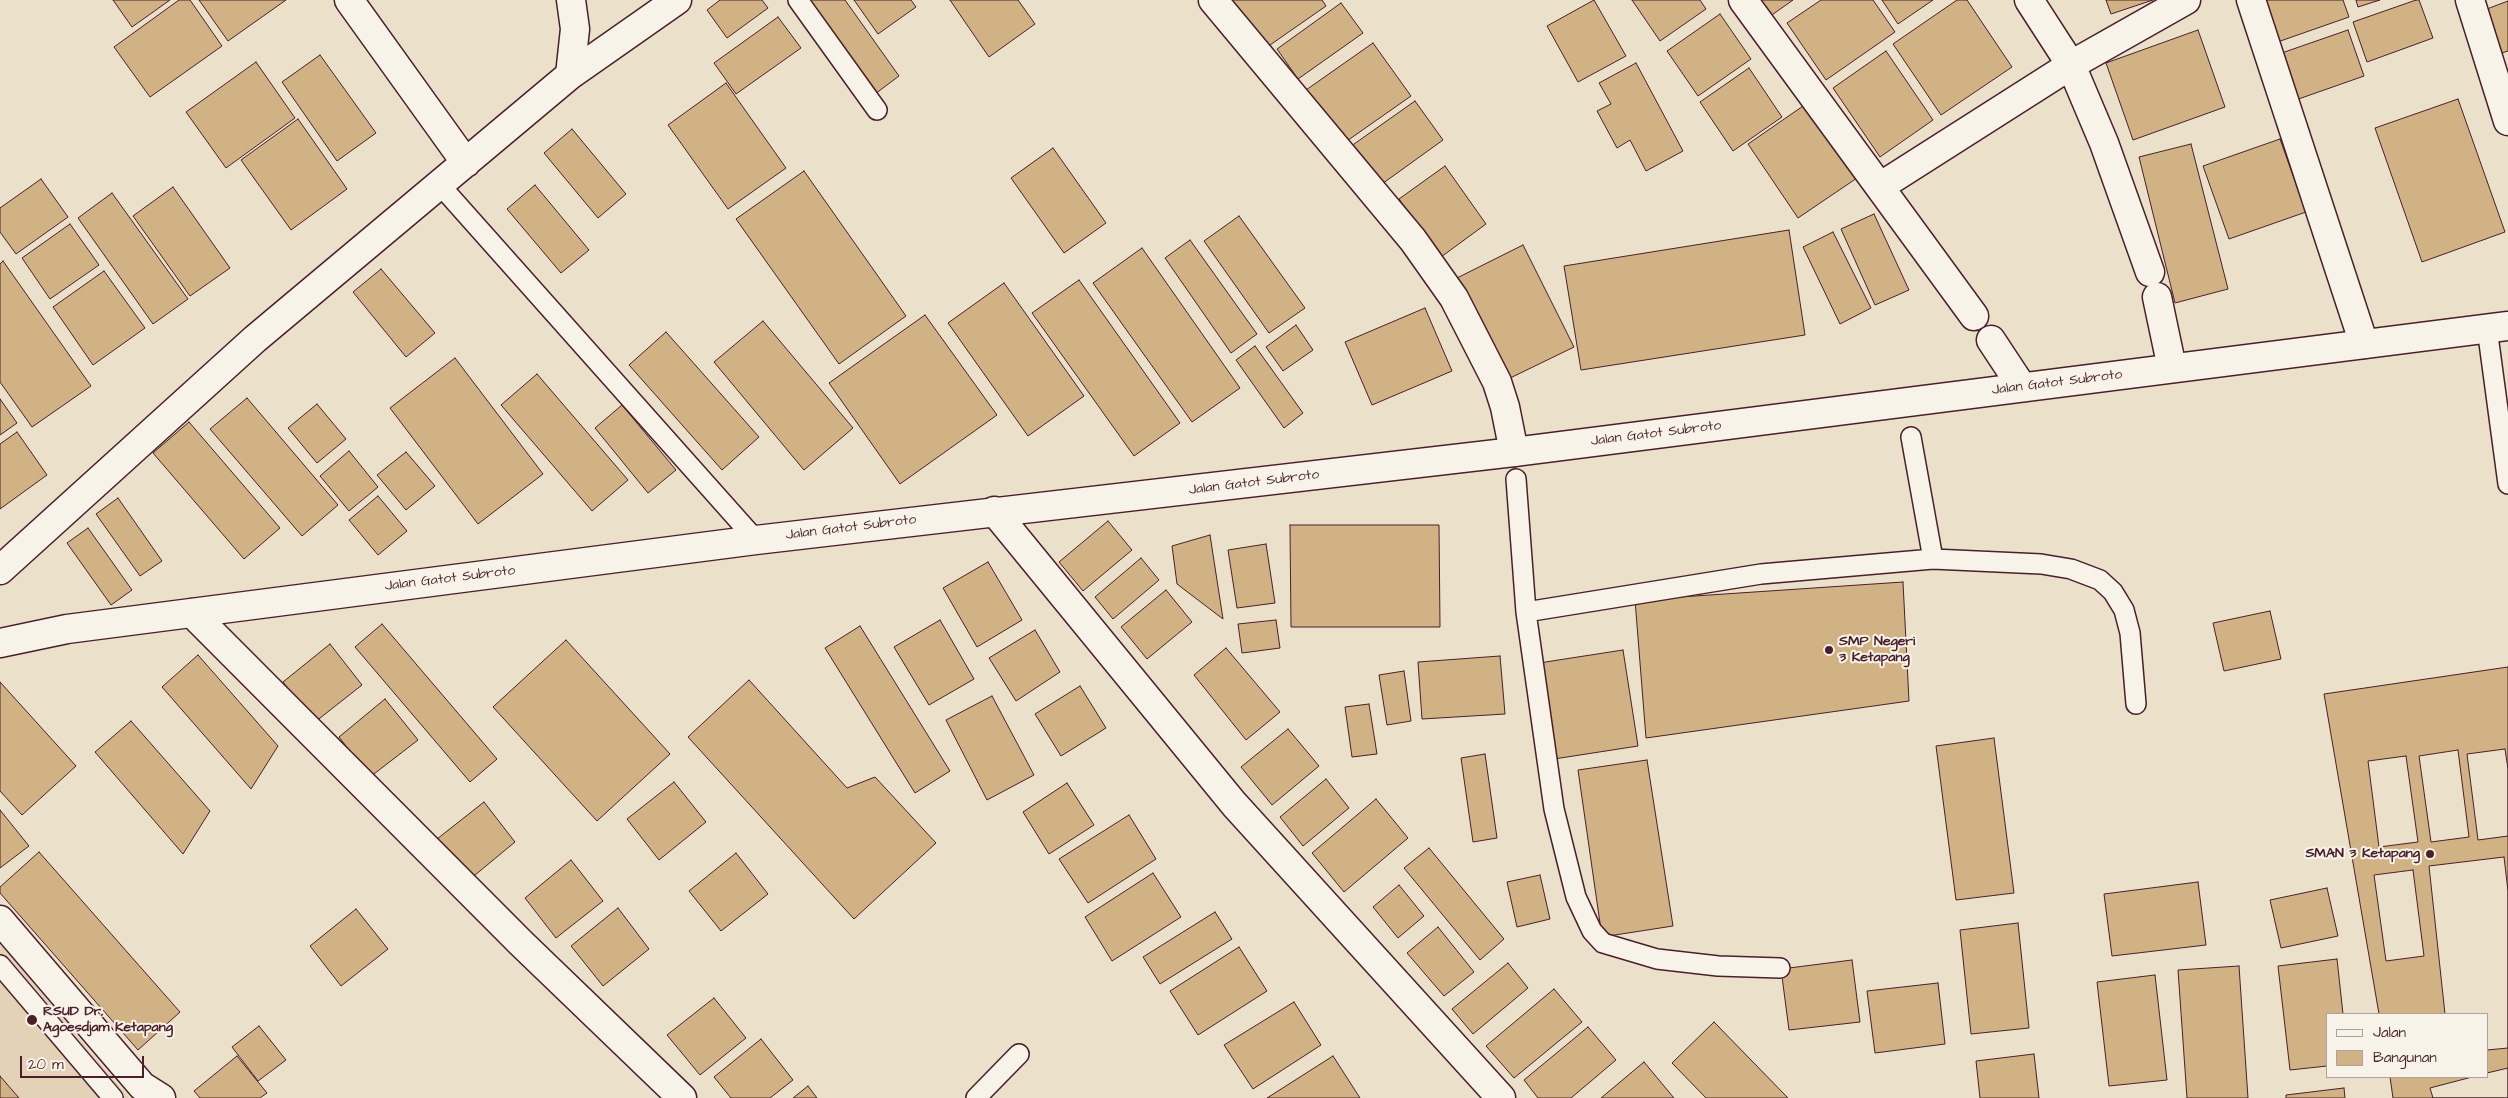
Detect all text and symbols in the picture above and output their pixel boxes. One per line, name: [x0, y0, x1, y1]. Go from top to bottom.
street label: Jalan Gatot Subroto: [1991, 367, 2123, 399]
street label: Jalan Gatot Subroto: [1590, 418, 1722, 450]
street label: Jalan Gatot Subroto: [1188, 467, 1320, 499]
street label: Jalan Gatot Subroto: [785, 512, 917, 544]
street label: Jalan Gatot Subroto: [384, 563, 516, 595]
place label: SMP Negeri 3 Ketapang: [1839, 634, 1915, 666]
marker: SMP Negeri 3 Ketapang: [1823, 644, 1835, 656]
place label: SMAN 3 Ketapang: [2305, 846, 2420, 862]
marker: SMAN 3 Ketapang: [2424, 848, 2436, 860]
place label: RSUD Dr. Agoesdjam Ketapang: [43, 1004, 173, 1036]
marker: RSUD Dr. Agoesdjam Ketapang: [25, 1013, 39, 1027]
legend: [2326, 1013, 2488, 1078]
text: Jalan: [2373, 1022, 2406, 1043]
scale bar: [22, 1046, 146, 1078]
text: Bangunan: [2373, 1047, 2437, 1068]
text: 20 m: [28, 1054, 64, 1075]

